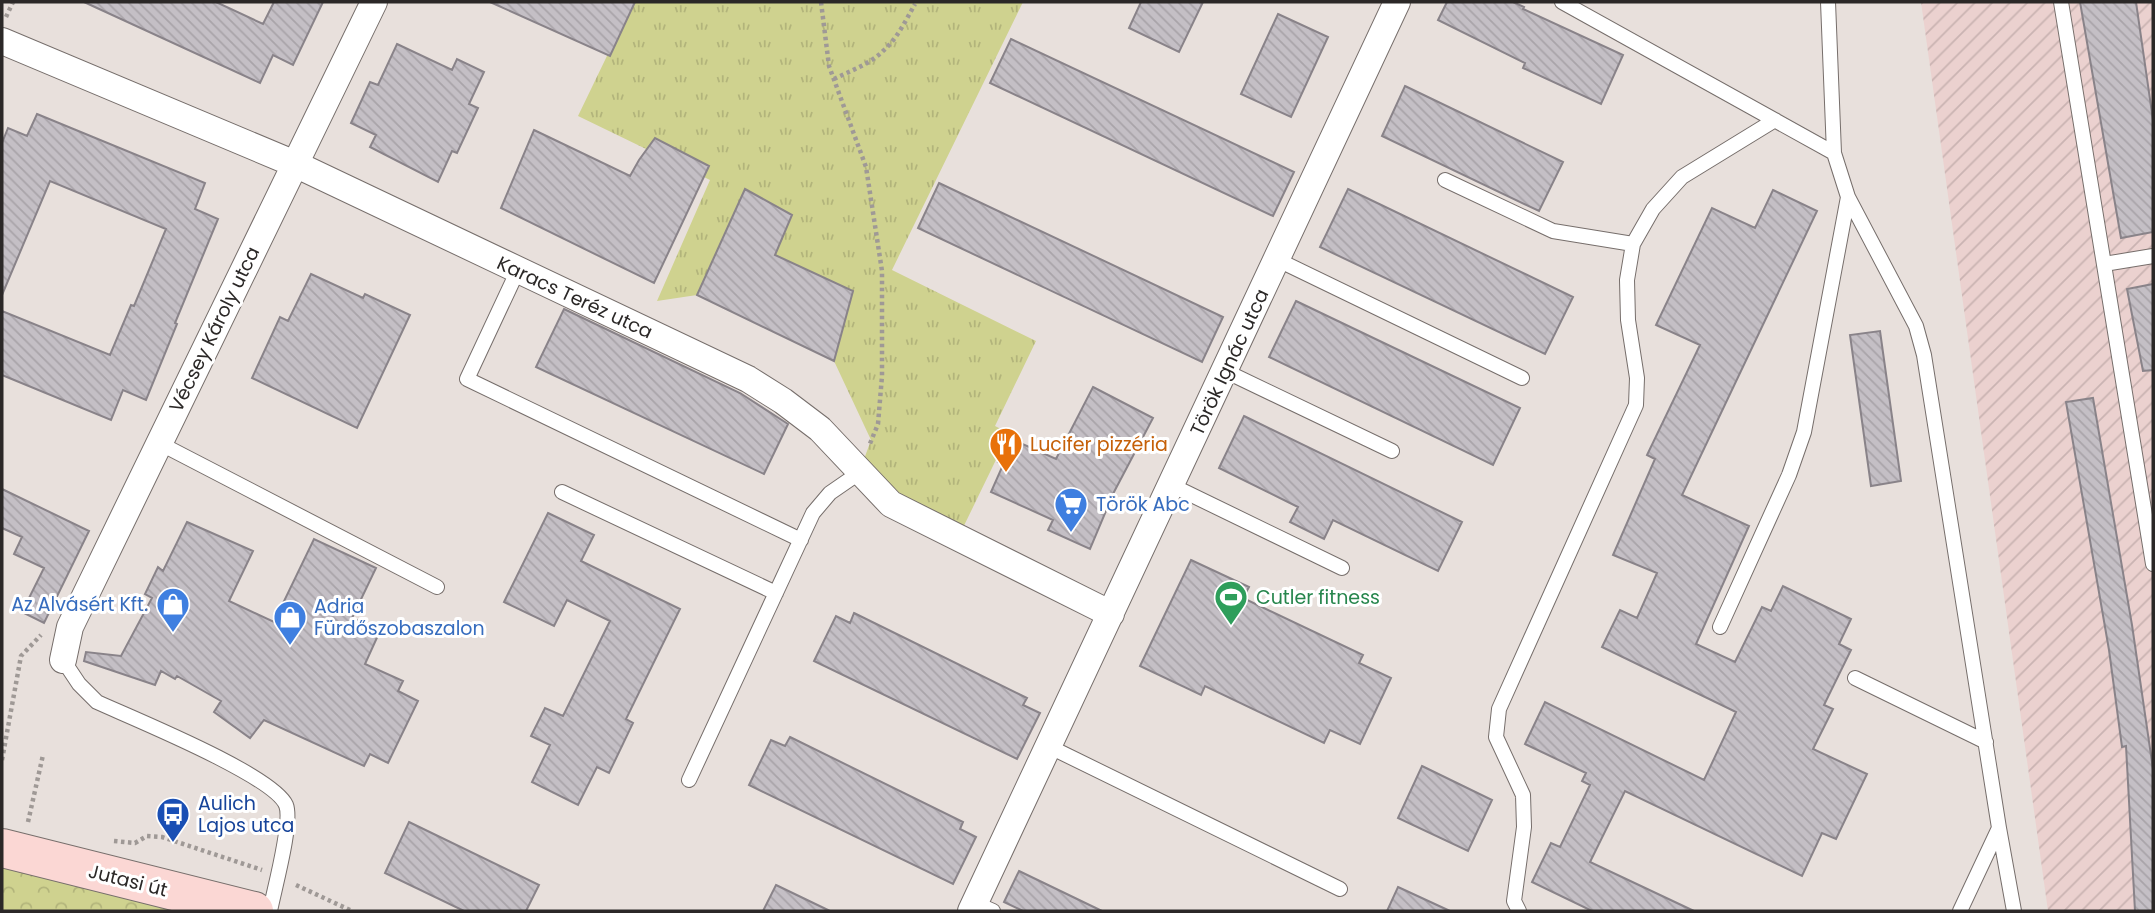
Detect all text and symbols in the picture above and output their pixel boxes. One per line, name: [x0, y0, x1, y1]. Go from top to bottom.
street label: Vécsey Károly utca: [163, 242, 266, 416]
street label: Karacs Teréz utca: [493, 250, 657, 345]
street label: Török Ignác utca: [1184, 284, 1275, 440]
restaurant icon: Lucifer pizzéria: [987, 425, 1025, 474]
place label: Lucifer pizzéria: [1030, 431, 1168, 458]
supermarket icon: Török Abc: [1052, 485, 1090, 534]
place label: Török Abc: [1096, 491, 1190, 518]
sports icon: Cutler fitness: [1212, 578, 1250, 627]
place label: Cutler fitness: [1256, 584, 1380, 611]
shop icon: Az Alvásért Kft.: [154, 585, 192, 634]
place label: Az Alvásért Kft.: [11, 591, 148, 618]
place label: Adria Fürdőszobaszalon: [314, 593, 485, 642]
shop icon: Adria Fürdőszobaszalon: [271, 598, 309, 647]
place label: Aulich Lajos utca: [198, 790, 294, 839]
bus stop icon: Aulich Lajos utca: [154, 795, 192, 844]
street label: Jutasi út: [85, 858, 170, 903]

